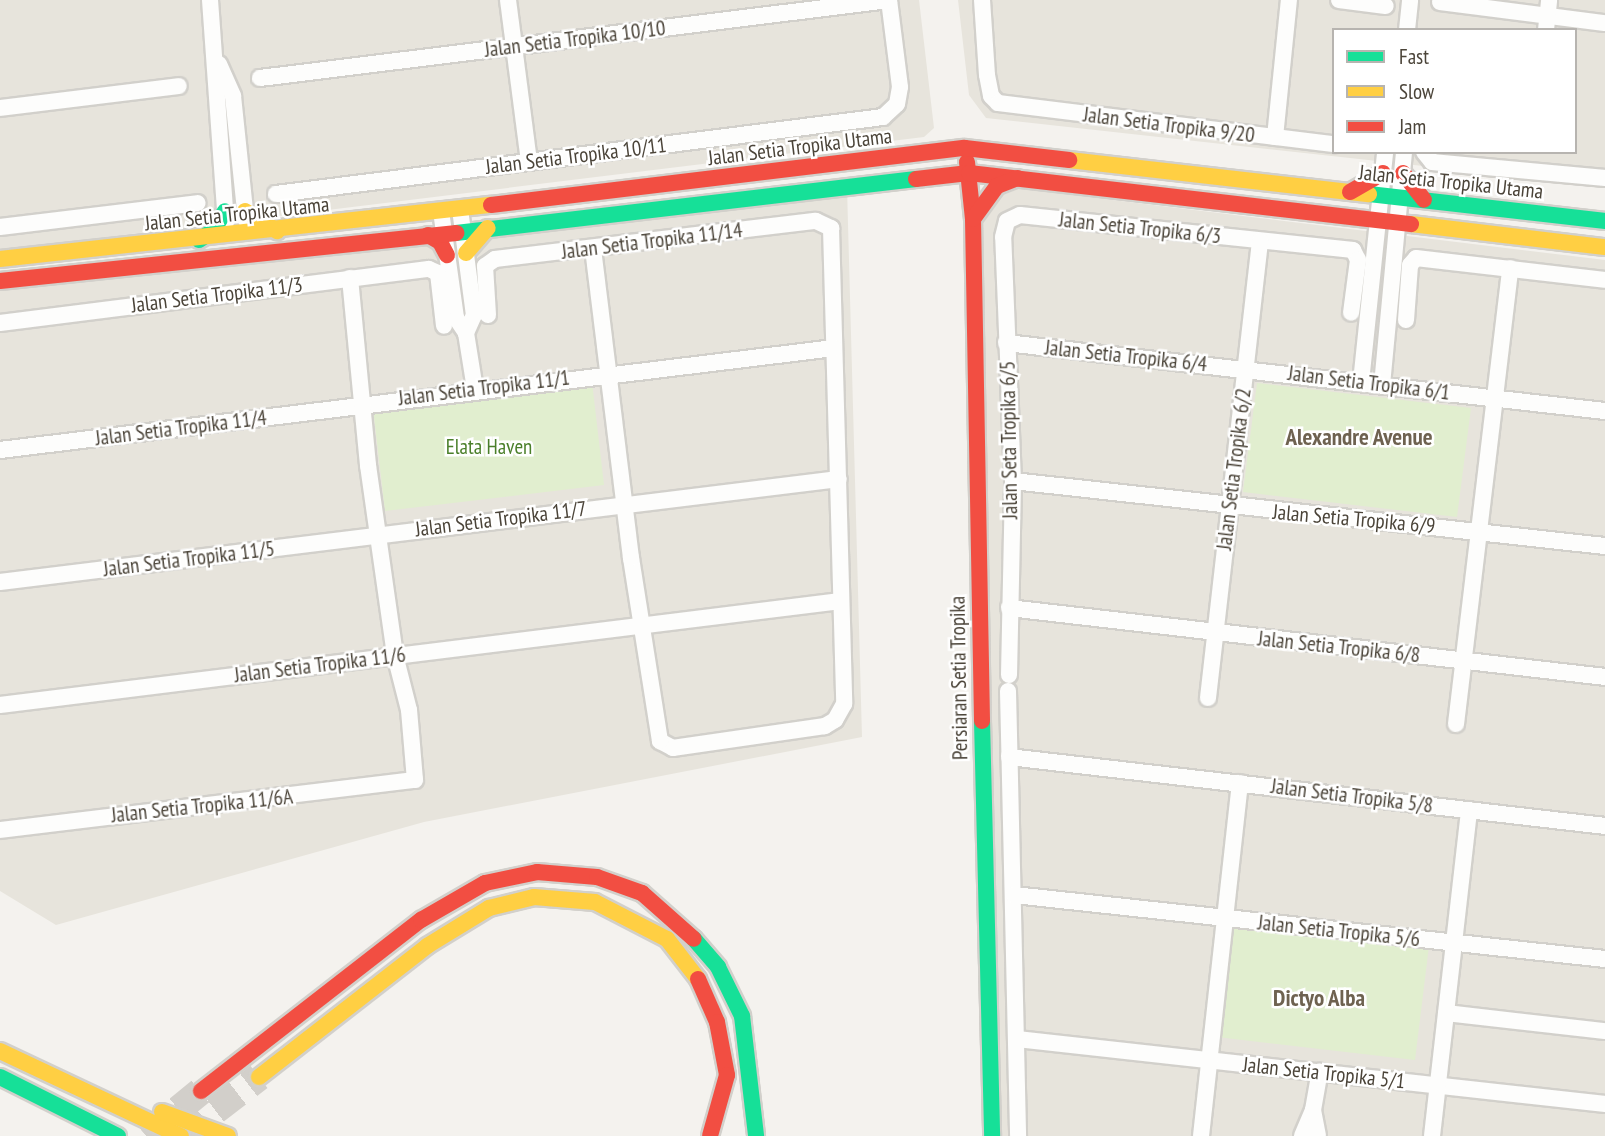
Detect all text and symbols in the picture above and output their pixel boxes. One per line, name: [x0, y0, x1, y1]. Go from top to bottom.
street label: Jalan Setia Tropika 10/10: [483, 15, 667, 63]
legend: [1332, 28, 1577, 154]
text: Fast: [1399, 43, 1429, 70]
text: Slow: [1399, 78, 1434, 105]
street label: Jalan Setia Tropika 9/20: [1082, 102, 1256, 148]
text: Jam: [1399, 113, 1426, 140]
street label: Jalan Setia Tropika Utama: [706, 123, 894, 171]
street label: Jalan Setia Tropika 10/11: [484, 132, 668, 180]
street label: Jalan Setia Tropika Utama: [1357, 160, 1545, 204]
street label: Jalan Setia Tropika Utama: [143, 192, 331, 236]
street label: Jalan Setia Tropika 6/3: [1057, 207, 1223, 249]
street label: Jalan Setia Tropika 11/14: [560, 217, 744, 265]
street label: Jalan Setia Tropika 11/3: [130, 272, 304, 318]
street label: Jalan Setia Tropika 6/4: [1043, 335, 1209, 377]
street label: Jalan Seta Tropika 6/5: [995, 360, 1023, 520]
street label: Jalan Setia Tropika 6/1: [1286, 361, 1452, 405]
street label: Jalan Setia Tropika 11/1: [397, 365, 571, 411]
street label: Jalan Setia Tropika 6/2: [1212, 386, 1256, 552]
street label: Jalan Setia Tropika 11/4: [94, 405, 268, 451]
district label: Alexandre Avenue: [1285, 423, 1433, 451]
park label: Elata Haven: [446, 434, 532, 460]
street label: Jalan Setia Tropika 11/7: [414, 496, 588, 542]
street label: Jalan Setia Tropika 6/9: [1271, 499, 1437, 539]
street label: Jalan Setia Tropika 11/5: [102, 536, 276, 582]
street label: Persiaran Setia Tropika: [945, 595, 973, 761]
street label: Jalan Setia Tropika 6/8: [1256, 626, 1422, 668]
street label: Jalan Setia Tropika 11/6: [233, 642, 407, 688]
street label: Jalan Setia Tropika 5/8: [1269, 774, 1435, 818]
street label: Jalan Setia Tropika 11/6A: [110, 784, 294, 828]
street label: Jalan Setia Tropika 5/6: [1256, 910, 1422, 952]
district label: Dictyo Alba: [1273, 984, 1365, 1012]
street label: Jalan Setia Tropika 5/1: [1241, 1052, 1407, 1094]

